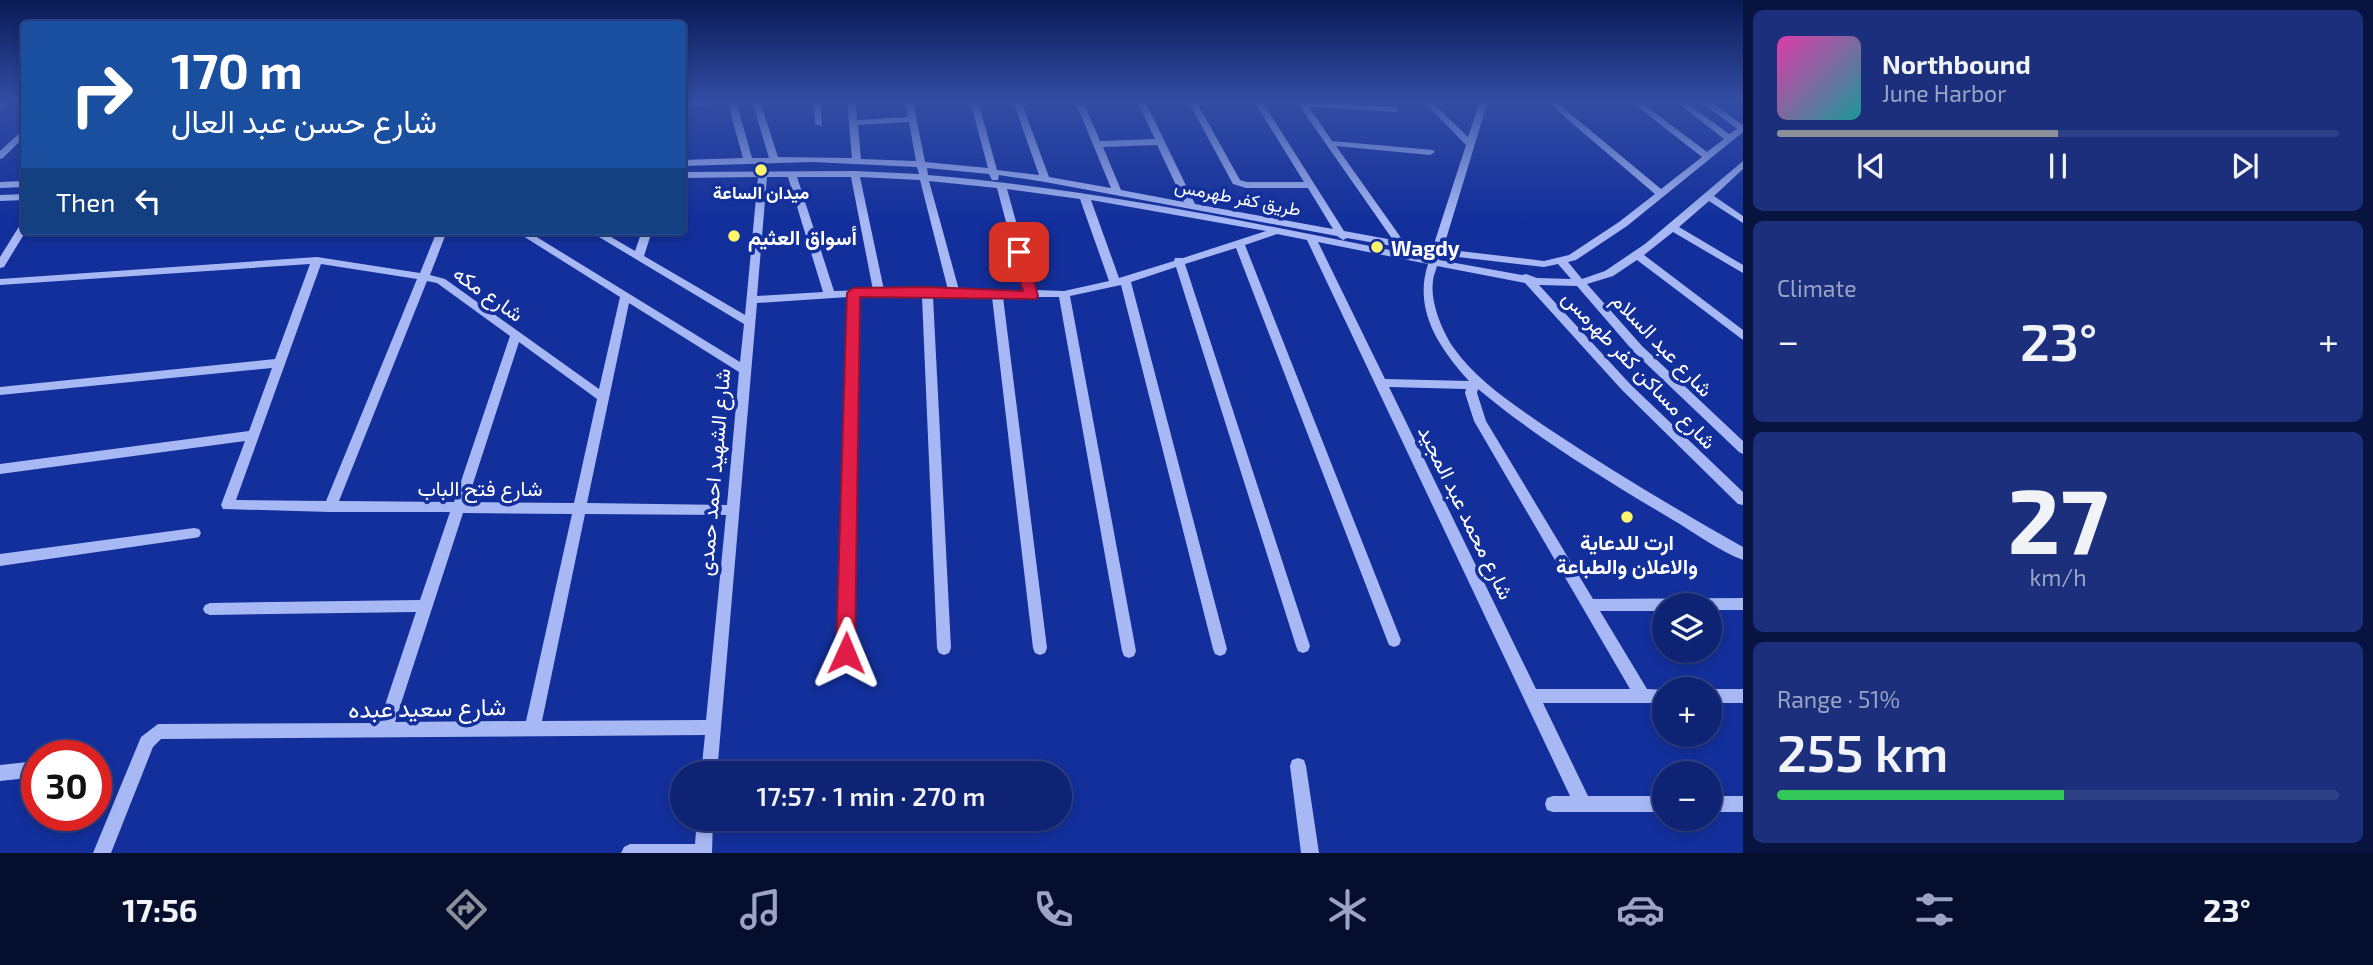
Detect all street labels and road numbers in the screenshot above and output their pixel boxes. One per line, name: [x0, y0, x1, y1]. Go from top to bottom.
street label: طريق كفر طهرمس: [1173, 174, 1303, 221]
street label: شارع مكه: [447, 260, 529, 329]
street label: شارع مساكن كفر طهرمس: [1556, 284, 1722, 456]
street label: شارع عبد السلام: [1605, 287, 1719, 403]
street label: شارع الشهيد احمد حمدى: [691, 367, 738, 577]
street label: شارع محمد عبد المجيد: [1411, 421, 1520, 604]
street label: شارع فتح الباب: [417, 475, 543, 503]
street label: شارع سعيد عبده: [348, 691, 506, 726]

